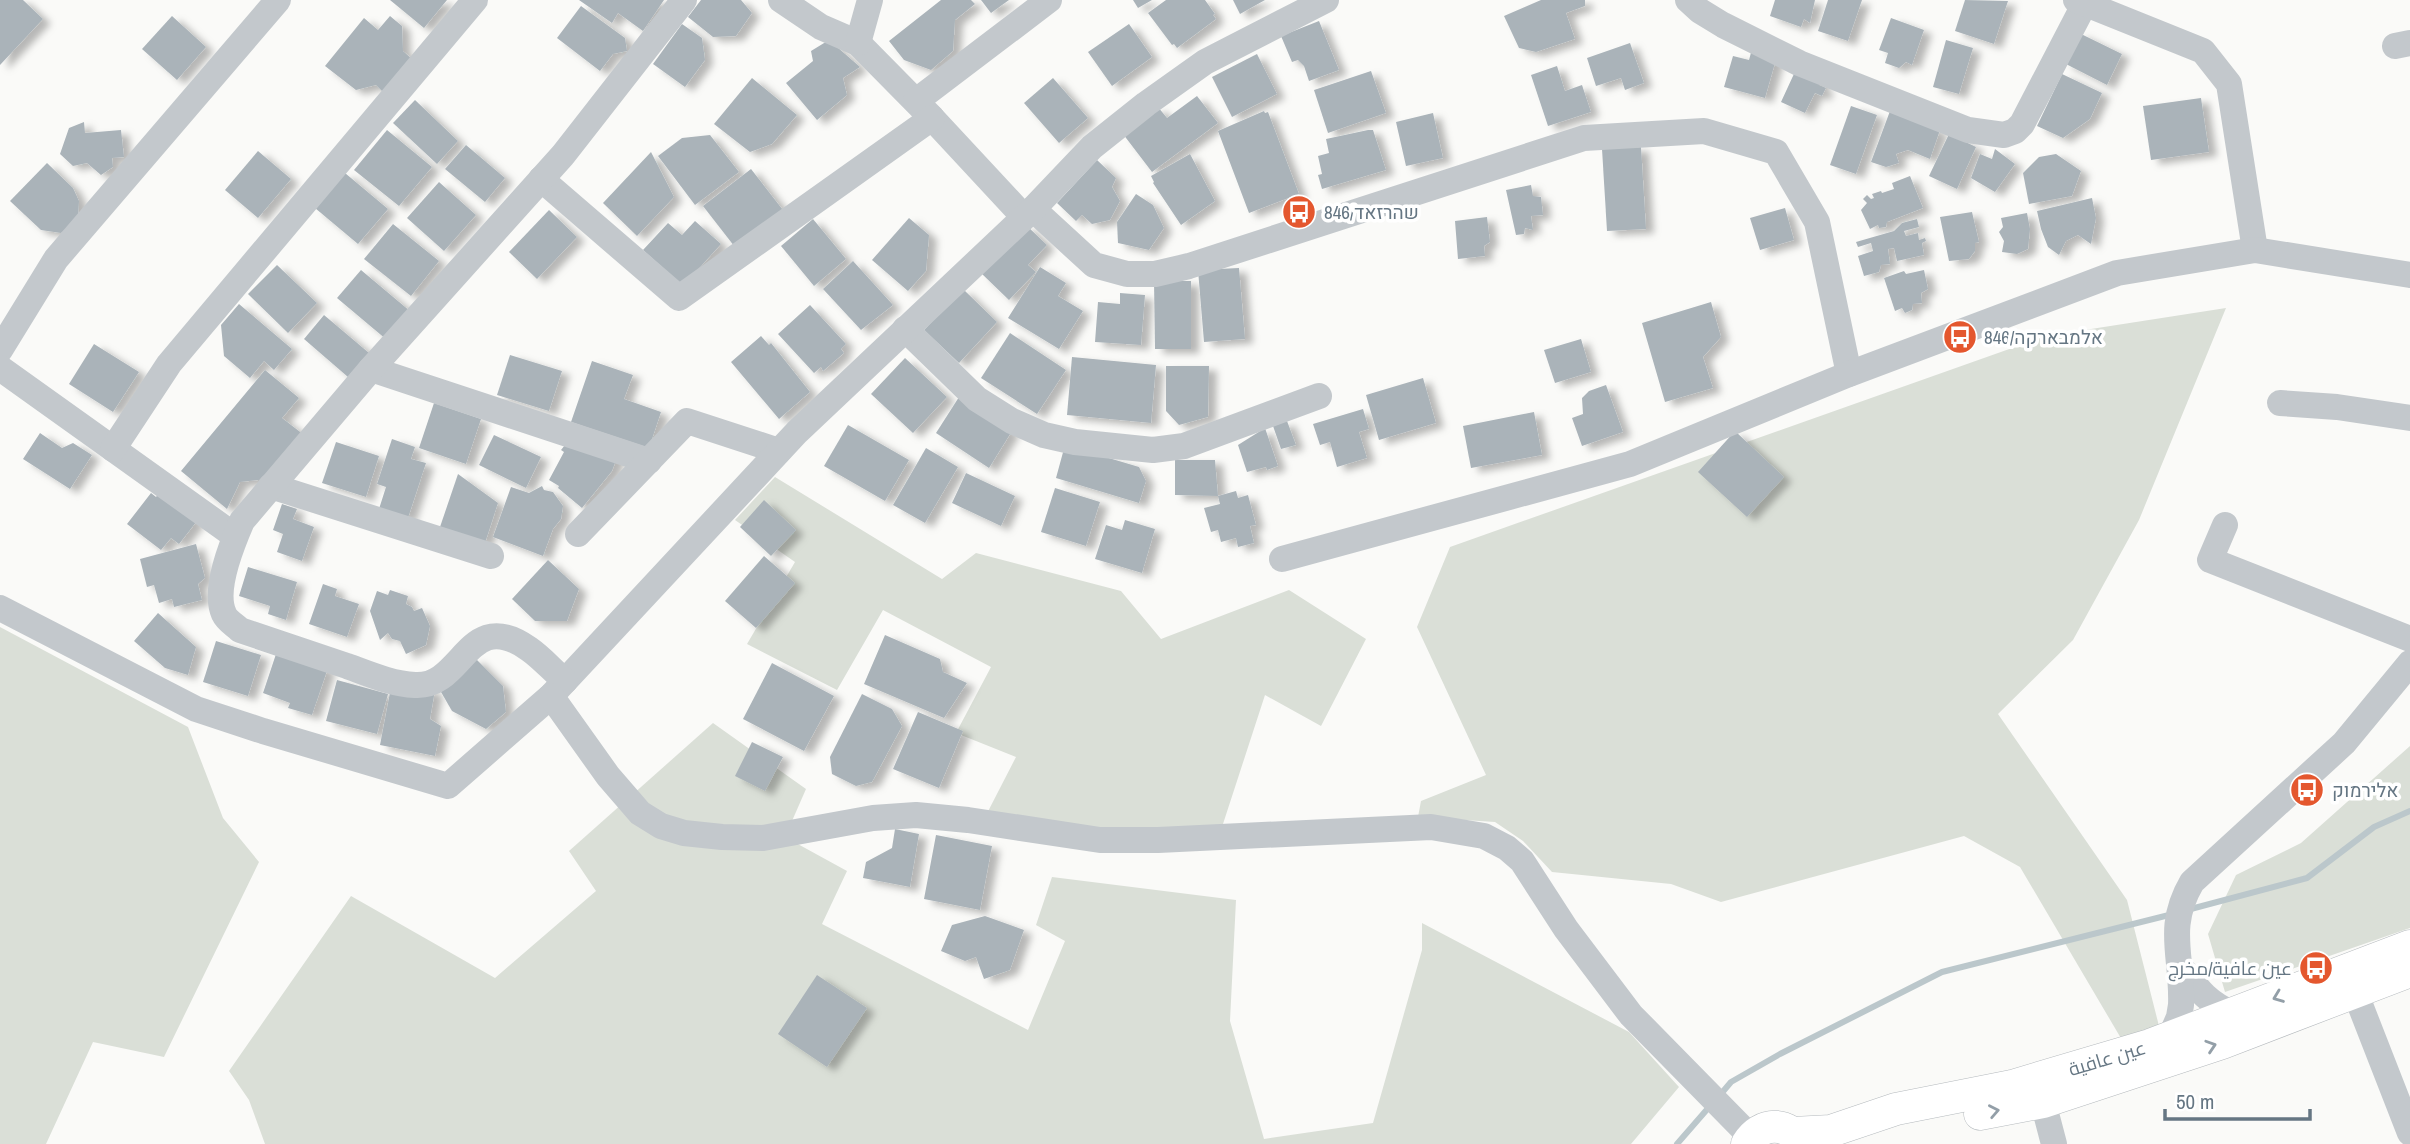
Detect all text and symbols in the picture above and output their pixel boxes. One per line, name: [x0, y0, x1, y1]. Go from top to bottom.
bus stop icon: 846/שהרזאד: [1280, 193, 1318, 231]
place label: 846/שהרזאד: [1324, 199, 1419, 225]
bus stop icon: אלמבארקה/846: [1941, 318, 1979, 356]
place label: אלמבארקה/846: [1984, 324, 2103, 350]
bus stop icon: אלירמוק: [2288, 771, 2326, 809]
place label: אלירמוק: [2332, 777, 2398, 803]
bus stop icon: عين عافية/مخرج: [2297, 949, 2335, 987]
place label: عين عافية/مخرج: [2168, 955, 2292, 982]
one-way arrow: [2272, 988, 2284, 1002]
street label: عين عافية: [2065, 1034, 2149, 1082]
one-way arrow: [2205, 1040, 2217, 1054]
scale bar: [2165, 1078, 2310, 1122]
text: 50 m: [2176, 1087, 2214, 1116]
one-way arrow: [1988, 1105, 2000, 1120]

